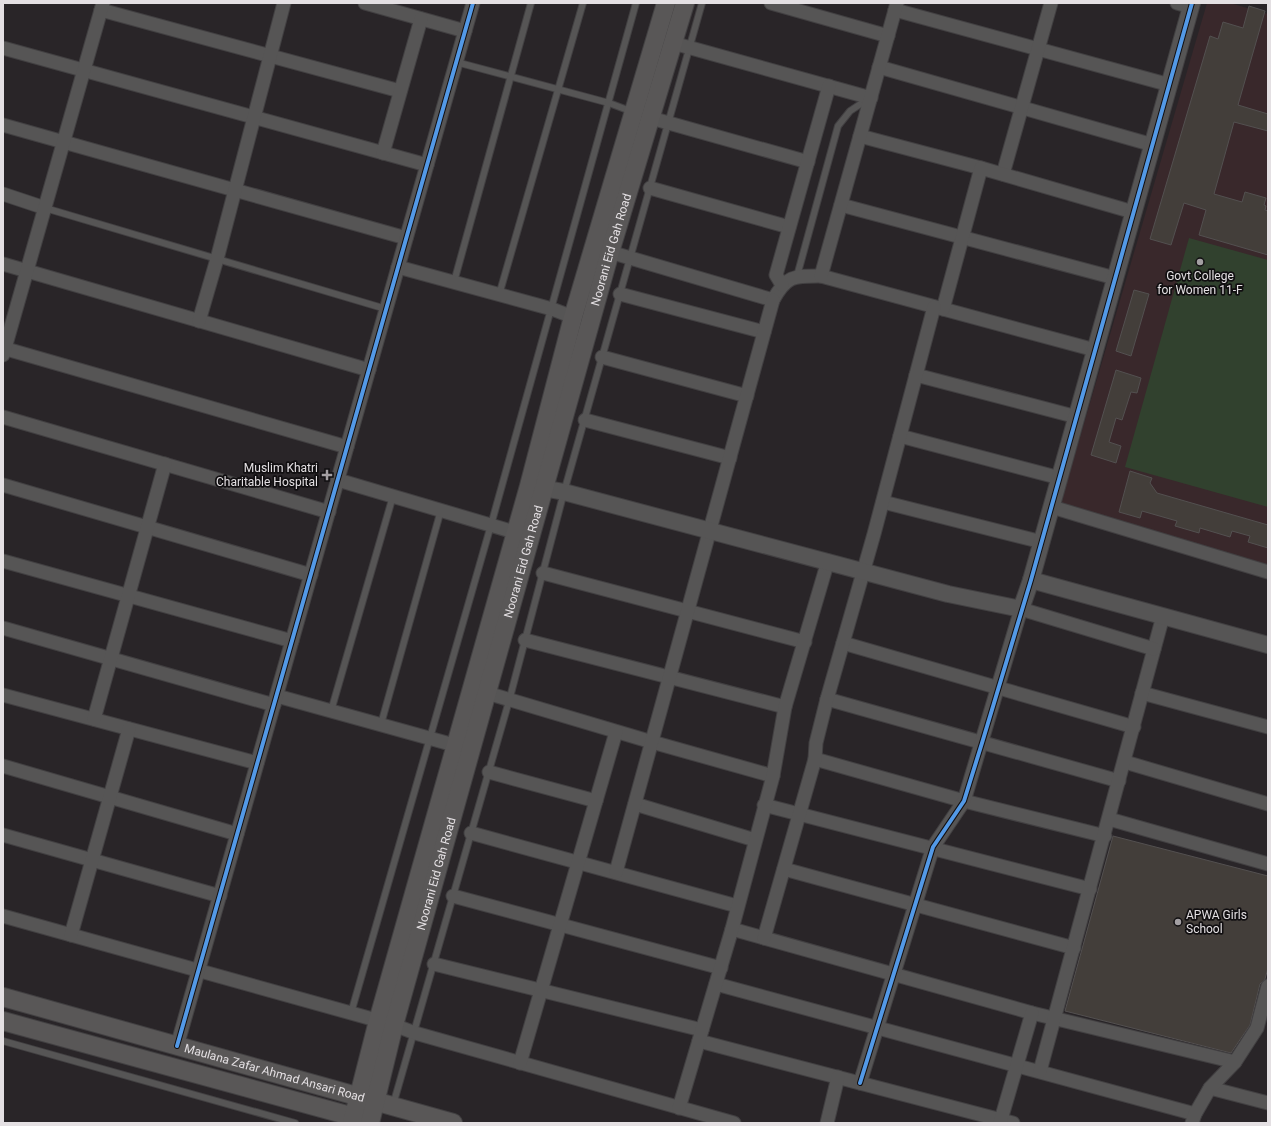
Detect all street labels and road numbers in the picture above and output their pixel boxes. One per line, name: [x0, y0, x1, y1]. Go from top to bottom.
street label: Noorani Eid Gah Road: [588, 192, 634, 308]
street label: Noorani Eid Gah Road: [501, 504, 546, 620]
street label: Noorani Eid Gah Road: [414, 816, 459, 932]
street label: Maulana Zafar Ahmad Ansari Road: [183, 1041, 366, 1105]

